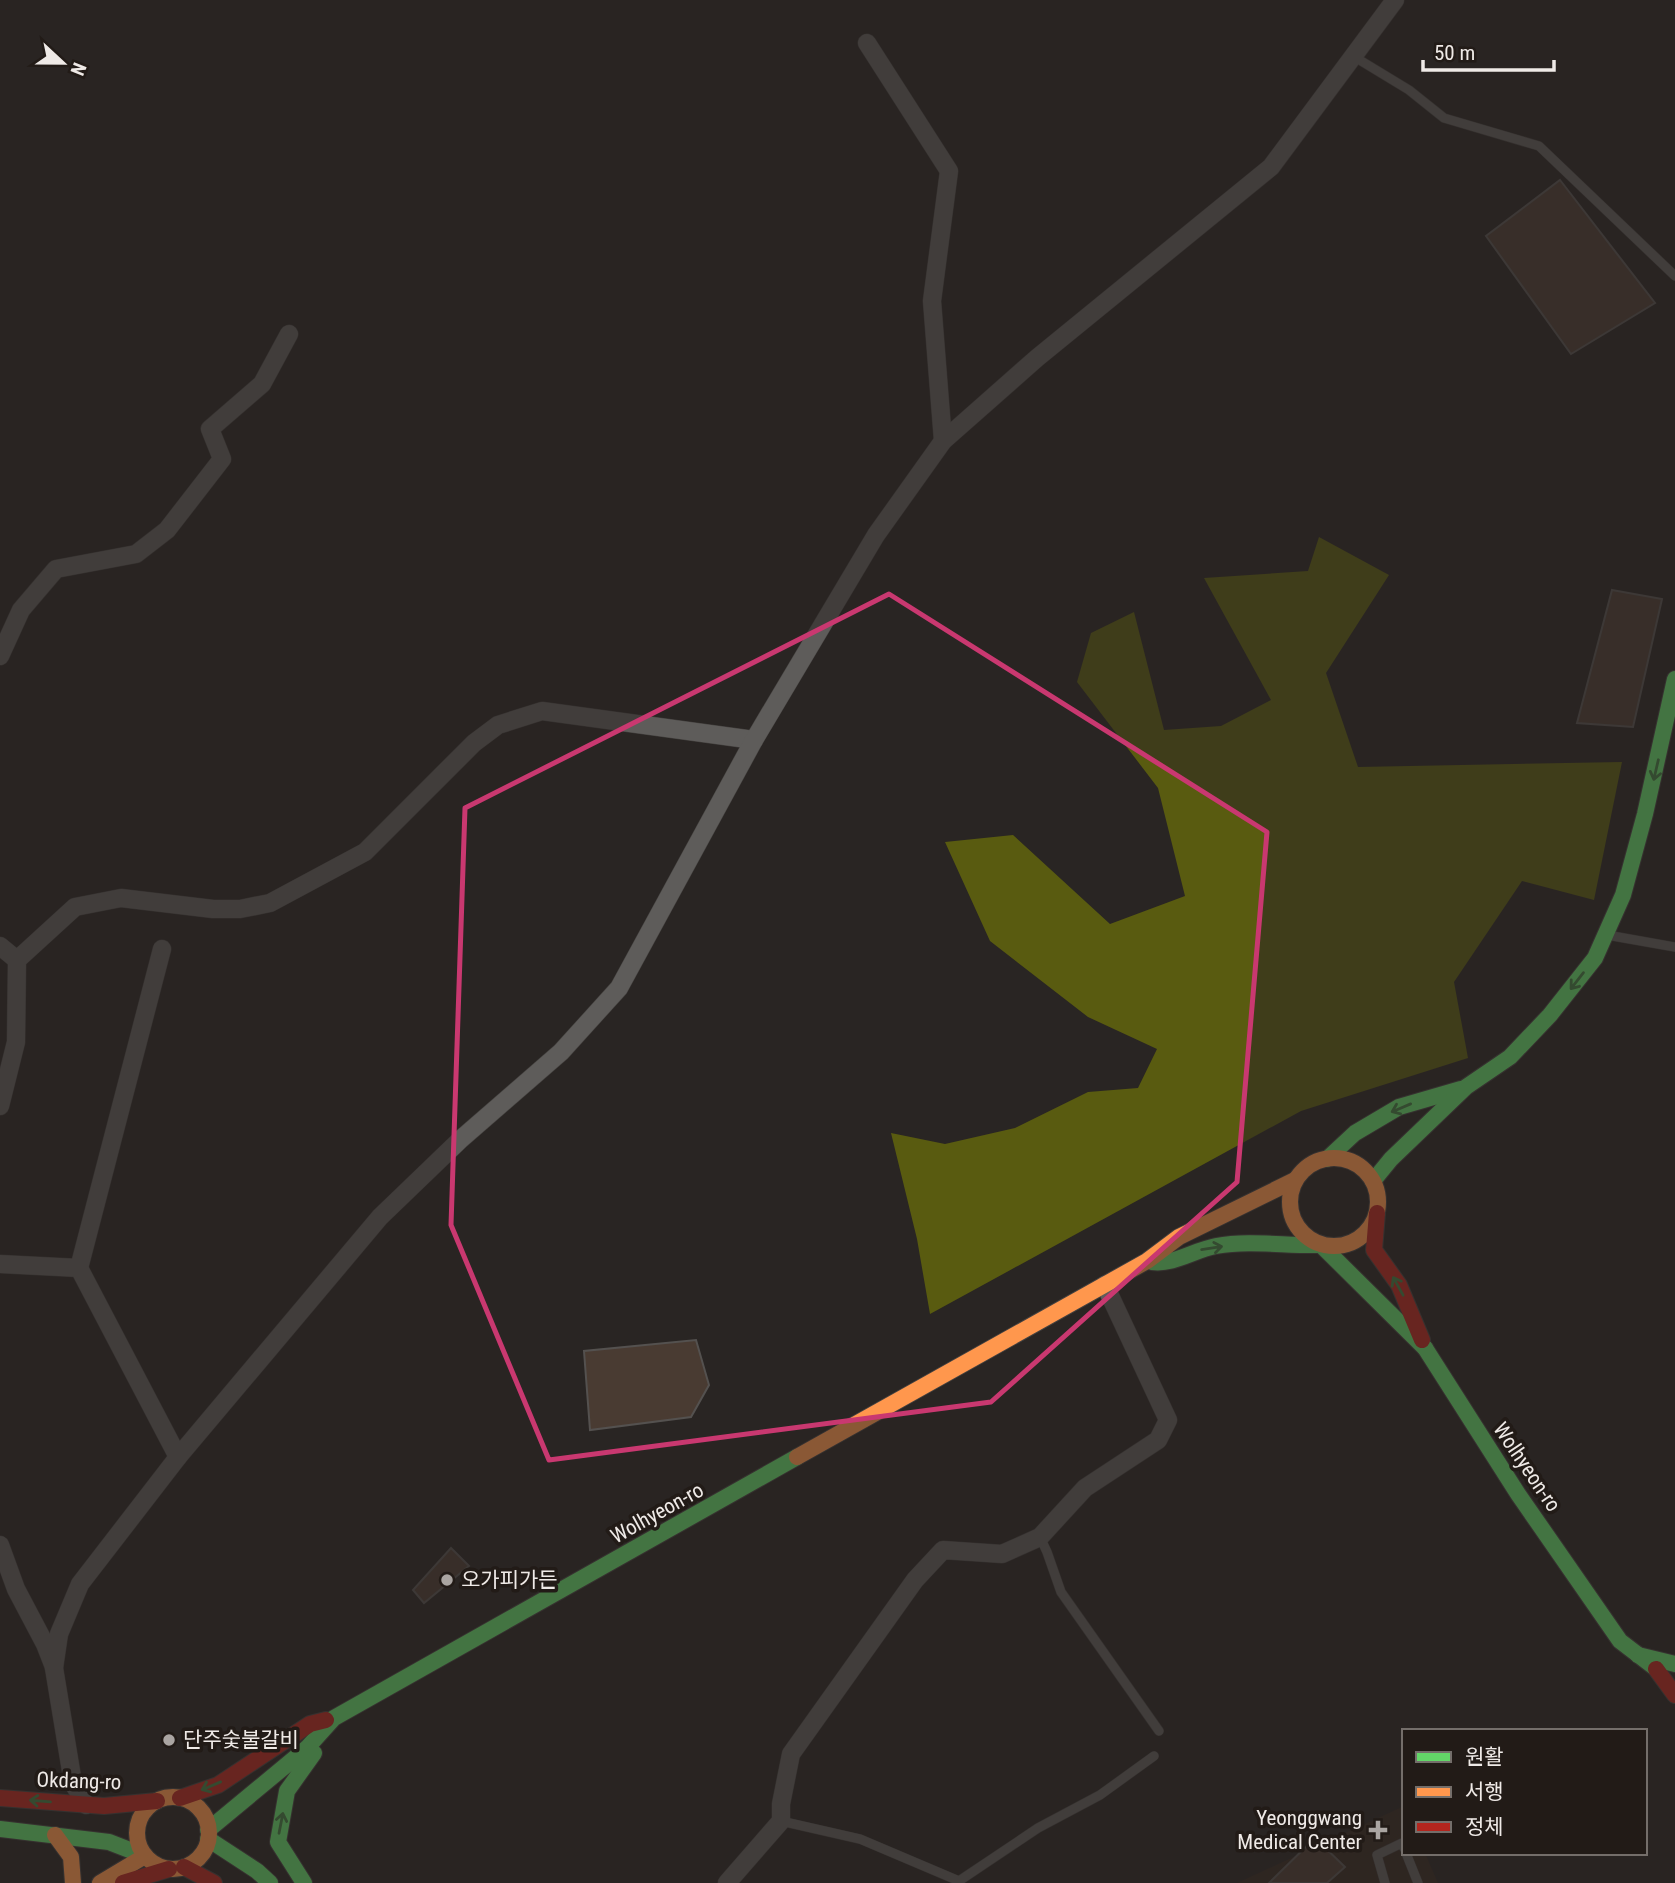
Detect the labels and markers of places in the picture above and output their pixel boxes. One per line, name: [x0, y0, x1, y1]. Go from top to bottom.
place label: 오가피가든: [461, 1568, 558, 1592]
marker: 오가피가든: [439, 1572, 455, 1588]
place label: 단주숯불갈비: [183, 1728, 299, 1752]
marker: 단주숯불갈비: [161, 1732, 177, 1748]
place label: Yeonggwang Medical Center: [1237, 1806, 1362, 1854]
marker: Yeonggwang Medical Center: [1368, 1820, 1388, 1840]

